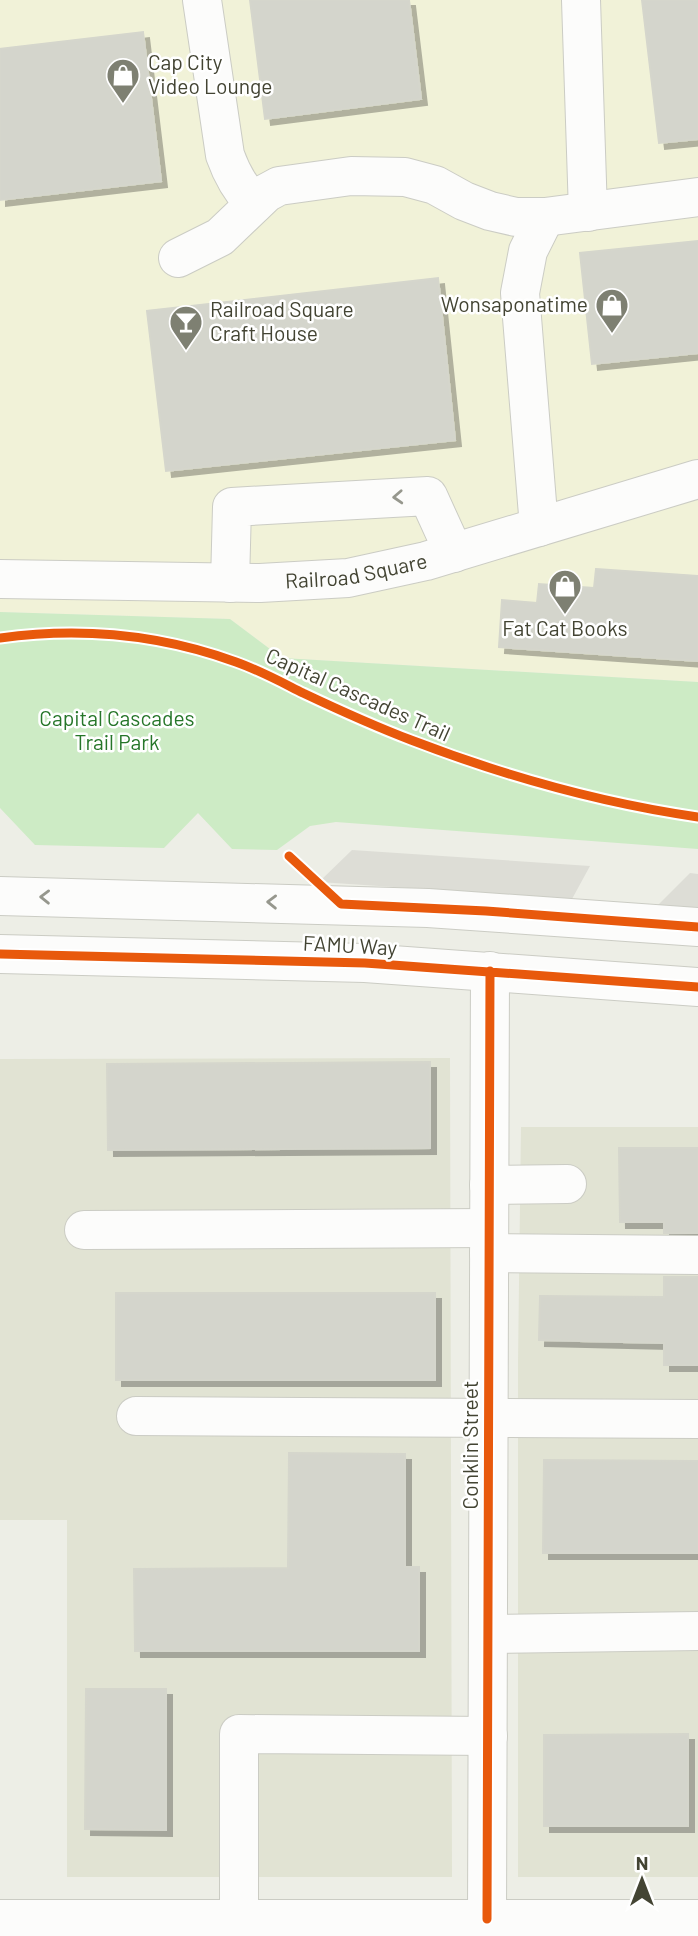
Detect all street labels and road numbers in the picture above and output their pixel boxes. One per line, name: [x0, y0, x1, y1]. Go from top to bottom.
street label: Railroad Square: [284, 547, 429, 593]
street label: Capital Cascades Trail: [263, 642, 455, 745]
street label: FAMU Way: [302, 930, 398, 959]
street label: Conklin Street: [457, 1380, 482, 1510]

